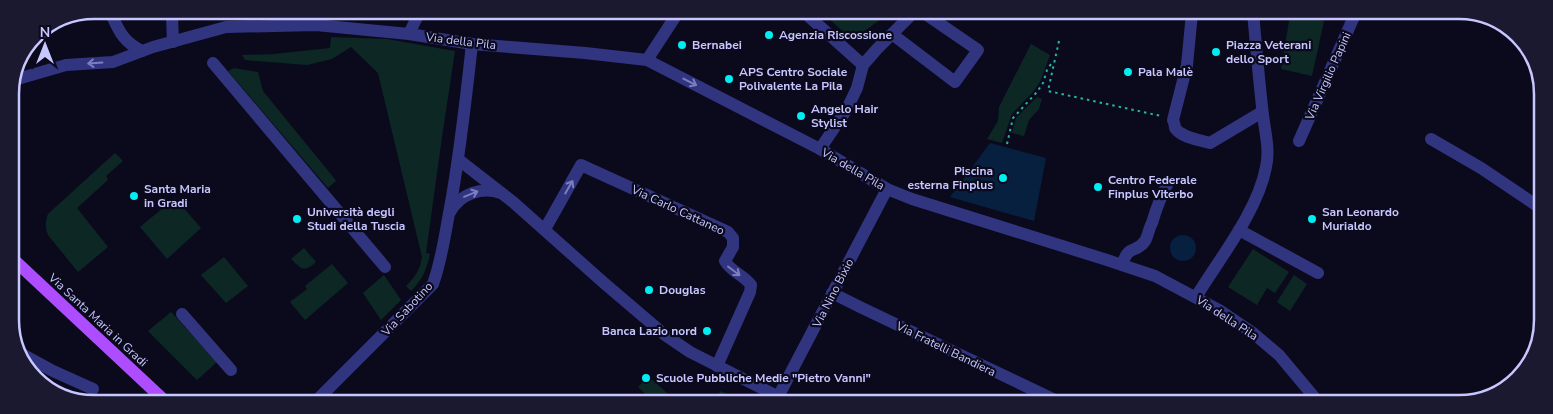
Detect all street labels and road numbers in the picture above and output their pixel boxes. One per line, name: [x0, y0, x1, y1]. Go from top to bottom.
street label: Via della Pila: [424, 29, 497, 53]
street label: Via Virgilio Papini: [1301, 29, 1355, 123]
street label: Via della Pila: [818, 144, 888, 194]
street label: Via Carlo Cattaneo: [628, 181, 727, 239]
street label: Via Nino Bixio: [808, 255, 857, 331]
street label: Via Santa Maria in Gradi: [44, 269, 151, 370]
street label: Via Sabotino: [377, 278, 436, 340]
street label: Via della Pila: [1192, 291, 1261, 344]
street label: Via Fratelli Bandiera: [893, 317, 999, 380]

